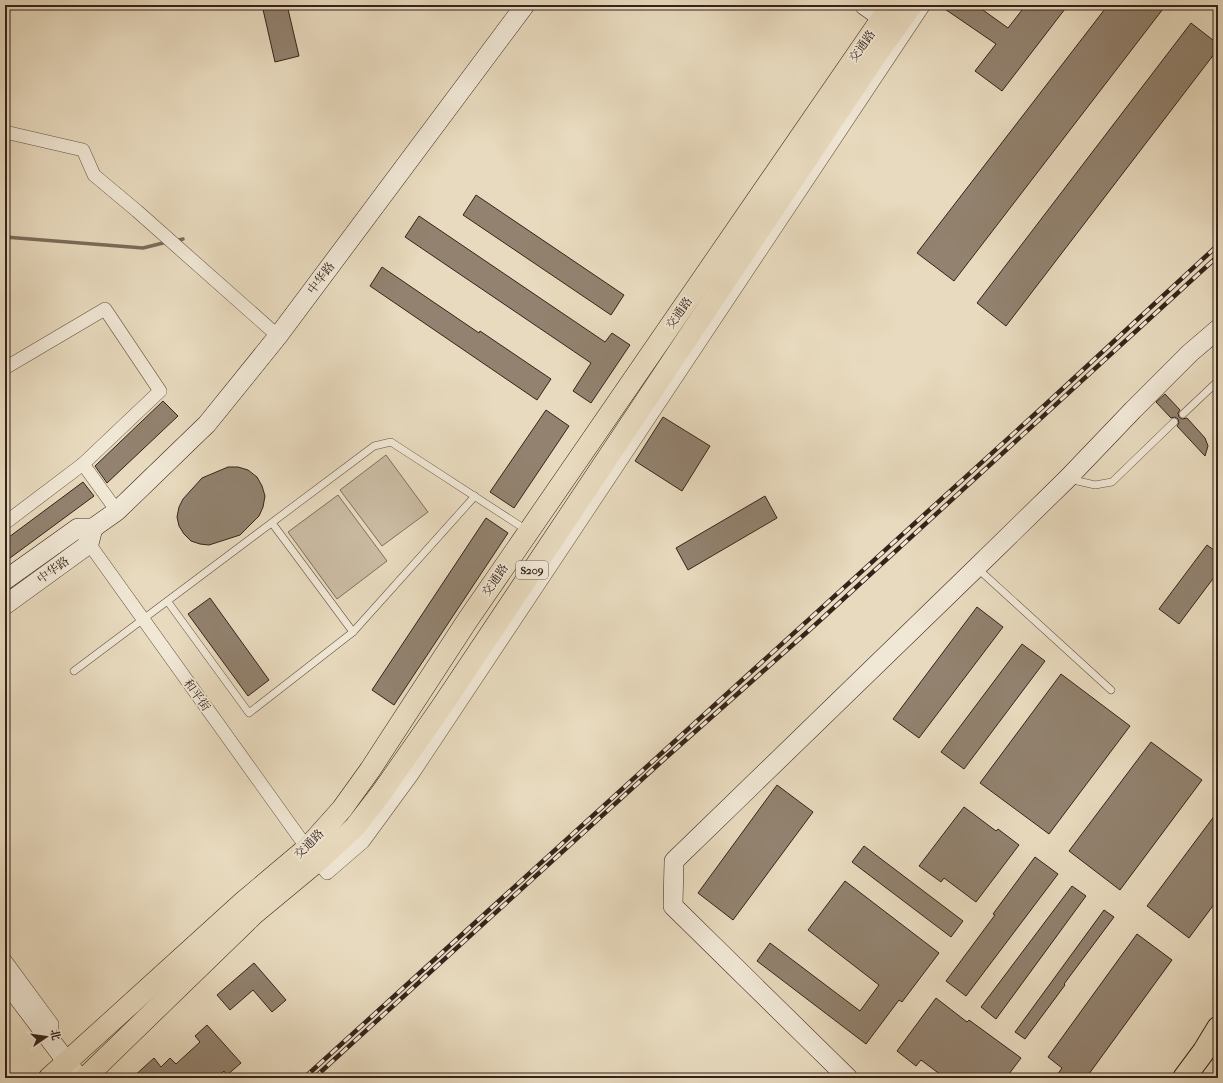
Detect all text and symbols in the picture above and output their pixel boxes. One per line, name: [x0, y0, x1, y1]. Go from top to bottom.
street label: 交通路: [846, 27, 878, 65]
street label: 中华路: [305, 259, 337, 297]
street label: 交通路: [663, 294, 695, 332]
street label: 中华路: [34, 554, 72, 586]
street label: 交通路: [479, 561, 511, 599]
road number: S209: [516, 561, 548, 579]
street label: 和平街: [181, 676, 214, 714]
street label: 交通路: [291, 826, 327, 862]
north arrow: [26, 1017, 66, 1057]
text: 北: [48, 1028, 63, 1042]

